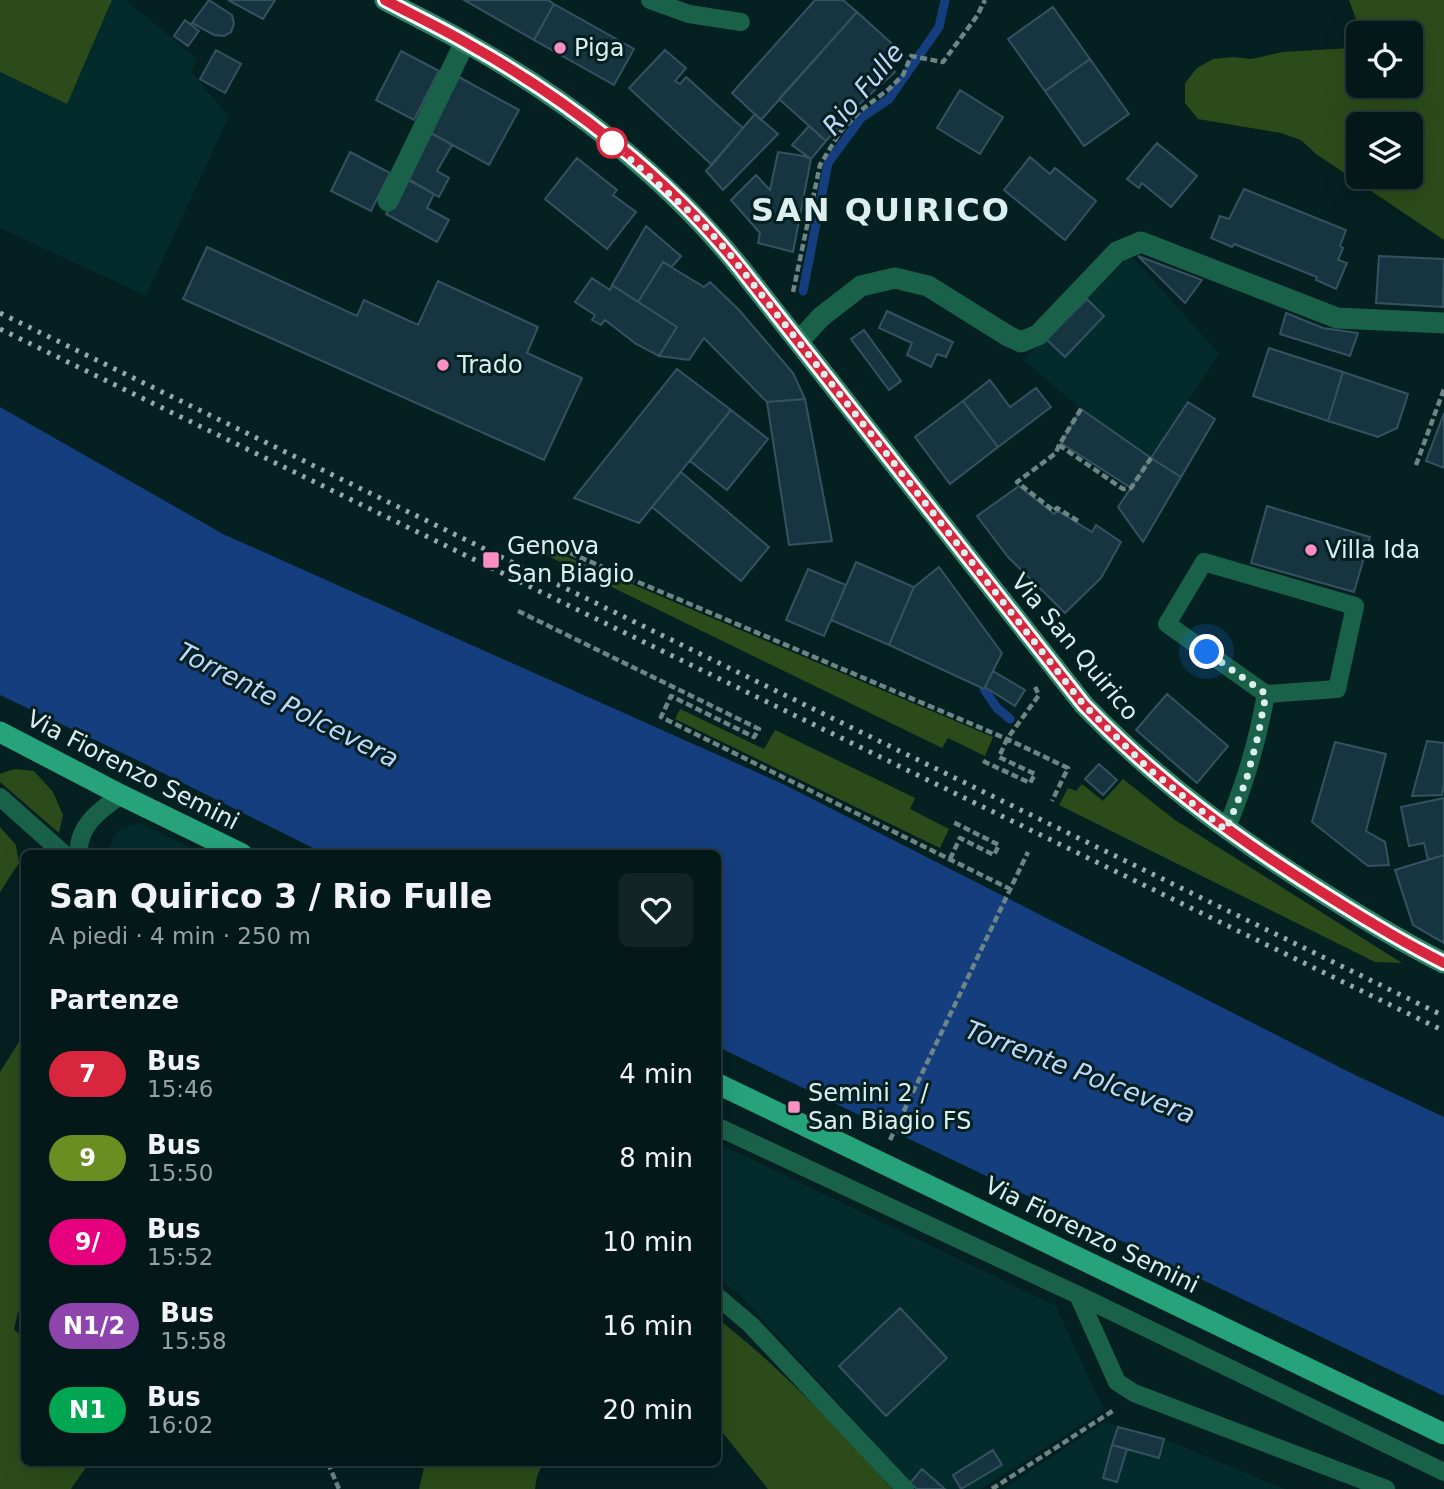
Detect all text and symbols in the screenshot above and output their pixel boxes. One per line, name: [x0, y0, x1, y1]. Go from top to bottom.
map controls: [1346, 21, 1423, 189]
button: locate: [1346, 21, 1423, 98]
place label: Piga: [574, 34, 625, 62]
water label: Rio Fulle: [816, 37, 910, 141]
marker: Piga: [552, 40, 568, 56]
button: layers: [1346, 112, 1423, 189]
unlabelled marker: [597, 128, 627, 158]
district label: SAN QUIRICO: [751, 191, 1011, 229]
place label: Trado: [456, 351, 523, 379]
marker: Trado: [435, 357, 451, 373]
place label: Genova San Biagio: [507, 532, 634, 588]
place label: Villa Ida: [1325, 536, 1420, 564]
marker: Villa Ida: [1303, 542, 1319, 558]
marker: Genova San Biagio: [481, 550, 501, 570]
street label: Via San Quirico: [1006, 568, 1144, 726]
your location: [1189, 634, 1224, 669]
water label: Torrente Polcevera: [172, 636, 404, 774]
street label: Via Fiorenzo Semini: [22, 704, 244, 836]
button: heart: [619, 873, 693, 947]
text: San Quirico 3 / Rio Fulle: [49, 877, 492, 916]
text: A piedi · 4 min · 250 m: [49, 923, 311, 949]
text: Partenze: [49, 985, 179, 1015]
water label: Torrente Polcevera: [961, 1014, 1199, 1130]
text: Bus: [147, 1046, 201, 1076]
text: 4 min: [619, 1059, 693, 1089]
text: 7: [79, 1060, 96, 1088]
text: 15:46: [147, 1076, 213, 1102]
place label: Semini 2 / San Biagio FS: [808, 1079, 971, 1135]
marker: Semini 2 / San Biagio FS: [786, 1099, 802, 1115]
text: Bus: [147, 1130, 201, 1160]
text: 8 min: [619, 1143, 693, 1173]
text: 9: [79, 1144, 96, 1172]
text: 15:50: [147, 1160, 213, 1186]
street label: Via Fiorenzo Semini: [980, 1171, 1204, 1299]
text: Bus: [147, 1214, 201, 1244]
text: 10 min: [603, 1227, 693, 1257]
text: 9/: [75, 1228, 100, 1256]
text: 15:52: [147, 1244, 213, 1270]
text: Bus: [160, 1298, 214, 1328]
text: 16 min: [603, 1311, 693, 1341]
text: N1/2: [63, 1312, 125, 1340]
text: 15:58: [160, 1328, 227, 1354]
text: Bus: [147, 1382, 201, 1412]
text: 20 min: [603, 1395, 693, 1425]
text: N1: [69, 1396, 106, 1424]
text: 16:02: [147, 1412, 213, 1438]

